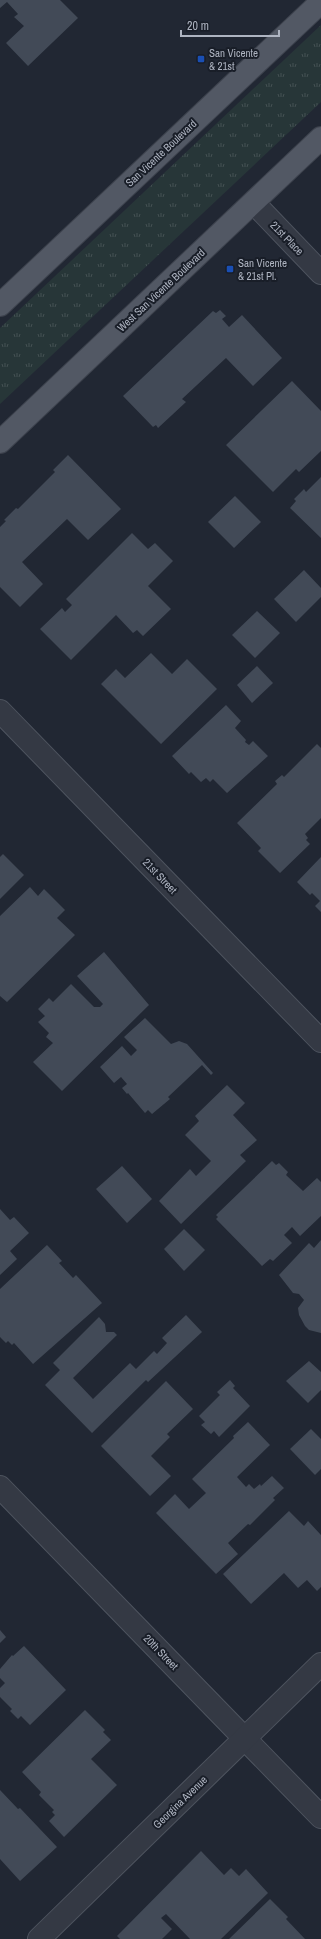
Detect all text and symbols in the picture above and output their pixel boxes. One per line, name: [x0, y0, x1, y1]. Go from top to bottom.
scale bar: [181, 12, 279, 38]
text: 20 m: [187, 18, 209, 34]
place label: San Vicente & 21st: [209, 46, 258, 73]
marker: San Vicente & 21st: [196, 54, 206, 64]
street label: San Vicente Boulevard: [123, 116, 199, 190]
street label: 21st Place: [267, 218, 307, 258]
street label: West San Vicente Boulevard: [114, 246, 208, 334]
place label: San Vicente & 21st Pl.: [238, 256, 287, 283]
marker: San Vicente & 21st Pl.: [225, 264, 235, 274]
street label: 21st Street: [140, 855, 181, 897]
street label: 20th Street: [141, 1631, 182, 1673]
street label: Georgina Avenue: [150, 1773, 210, 1831]

